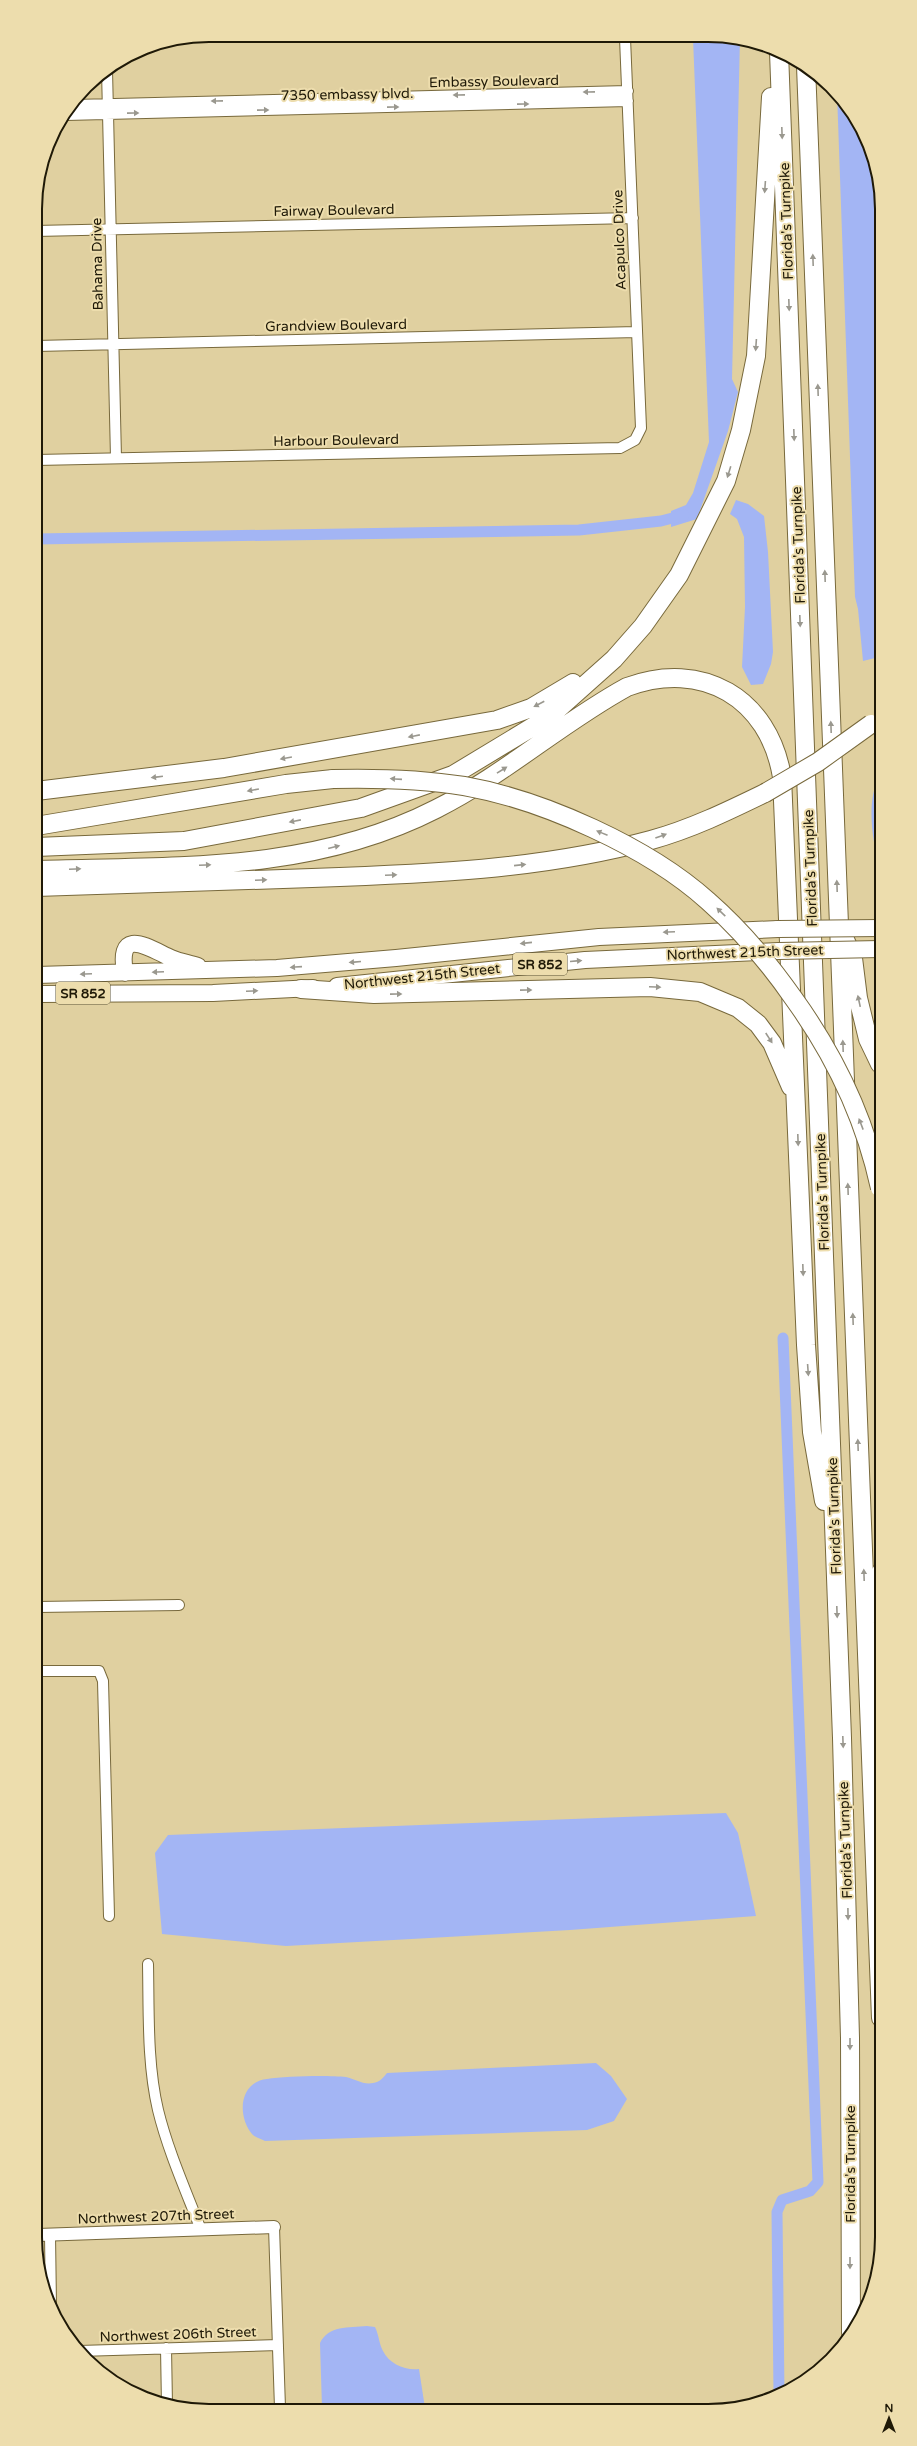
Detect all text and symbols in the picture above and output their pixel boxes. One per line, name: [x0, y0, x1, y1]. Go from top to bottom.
street label: Embassy Boulevard: [429, 72, 559, 91]
street label: 7350 embassy blvd.: [280, 85, 414, 104]
one-way arrow: [582, 89, 595, 95]
one-way arrow: [453, 92, 465, 99]
one-way arrow: [211, 98, 223, 105]
one-way arrow: [517, 100, 529, 107]
one-way arrow: [387, 104, 400, 110]
one-way arrow: [257, 107, 270, 113]
one-way arrow: [127, 110, 140, 116]
one-way arrow: [779, 127, 786, 139]
street label: Florida's Turnpike: [776, 162, 797, 280]
one-way arrow: [762, 181, 768, 194]
street label: Acapulco Drive: [609, 189, 630, 290]
street label: Fairway Boulevard: [273, 201, 395, 220]
street label: Bahama Drive: [88, 217, 107, 311]
one-way arrow: [810, 253, 816, 266]
one-way arrow: [786, 299, 792, 312]
street label: Grandview Boulevard: [265, 316, 407, 335]
one-way arrow: [753, 339, 760, 351]
one-way arrow: [814, 384, 821, 396]
one-way arrow: [790, 429, 797, 441]
street label: Harbour Boulevard: [273, 431, 399, 450]
one-way arrow: [726, 466, 732, 478]
street label: Florida's Turnpike: [788, 486, 809, 604]
one-way arrow: [822, 569, 828, 582]
one-way arrow: [797, 615, 804, 627]
one-way arrow: [533, 701, 545, 708]
one-way arrow: [827, 721, 834, 733]
one-way arrow: [408, 733, 420, 739]
one-way arrow: [279, 755, 292, 761]
one-way arrow: [497, 766, 507, 774]
one-way arrow: [151, 774, 163, 780]
one-way arrow: [390, 775, 402, 782]
one-way arrow: [247, 787, 259, 793]
street label: Florida's Turnpike: [800, 809, 821, 927]
one-way arrow: [289, 819, 301, 825]
one-way arrow: [595, 829, 607, 835]
one-way arrow: [656, 833, 668, 839]
one-way arrow: [328, 844, 340, 850]
one-way arrow: [199, 861, 211, 868]
one-way arrow: [514, 862, 526, 869]
one-way arrow: [69, 866, 82, 872]
one-way arrow: [385, 872, 398, 878]
one-way arrow: [255, 876, 267, 883]
one-way arrow: [833, 880, 840, 892]
one-way arrow: [716, 908, 726, 917]
one-way arrow: [662, 929, 675, 935]
one-way arrow: [520, 940, 532, 947]
street label: Northwest 215th Street: [666, 941, 824, 964]
road number: SR 852: [513, 953, 567, 975]
one-way arrow: [570, 957, 582, 964]
one-way arrow: [349, 959, 361, 965]
street label: Northwest 215th Street: [343, 960, 502, 993]
one-way arrow: [290, 963, 302, 970]
one-way arrow: [152, 969, 164, 976]
one-way arrow: [79, 971, 92, 977]
road number: SR 852: [56, 982, 110, 1004]
one-way arrow: [649, 984, 661, 991]
one-way arrow: [520, 987, 532, 994]
one-way arrow: [246, 988, 258, 995]
one-way arrow: [390, 991, 403, 997]
one-way arrow: [856, 995, 862, 1007]
one-way arrow: [765, 1033, 773, 1043]
one-way arrow: [839, 1040, 846, 1052]
one-way arrow: [858, 1117, 864, 1129]
street label: Florida's Turnpike: [812, 1133, 833, 1251]
one-way arrow: [795, 1134, 801, 1147]
one-way arrow: [845, 1182, 851, 1195]
one-way arrow: [800, 1264, 806, 1277]
one-way arrow: [850, 1312, 856, 1325]
one-way arrow: [804, 1364, 811, 1376]
one-way arrow: [855, 1439, 862, 1451]
street label: Florida's Turnpike: [824, 1457, 845, 1575]
one-way arrow: [861, 1568, 867, 1581]
one-way arrow: [834, 1606, 841, 1618]
one-way arrow: [839, 1736, 846, 1748]
street label: Florida's Turnpike: [835, 1781, 856, 1899]
one-way arrow: [845, 1908, 851, 1921]
one-way arrow: [846, 2038, 853, 2050]
street label: Florida's Turnpike: [842, 2105, 859, 2223]
street label: Northwest 207th Street: [77, 2205, 235, 2228]
one-way arrow: [847, 2257, 853, 2270]
street label: Northwest 206th Street: [99, 2323, 257, 2346]
north arrow: [869, 2398, 909, 2438]
text: N: [885, 2402, 893, 2415]

